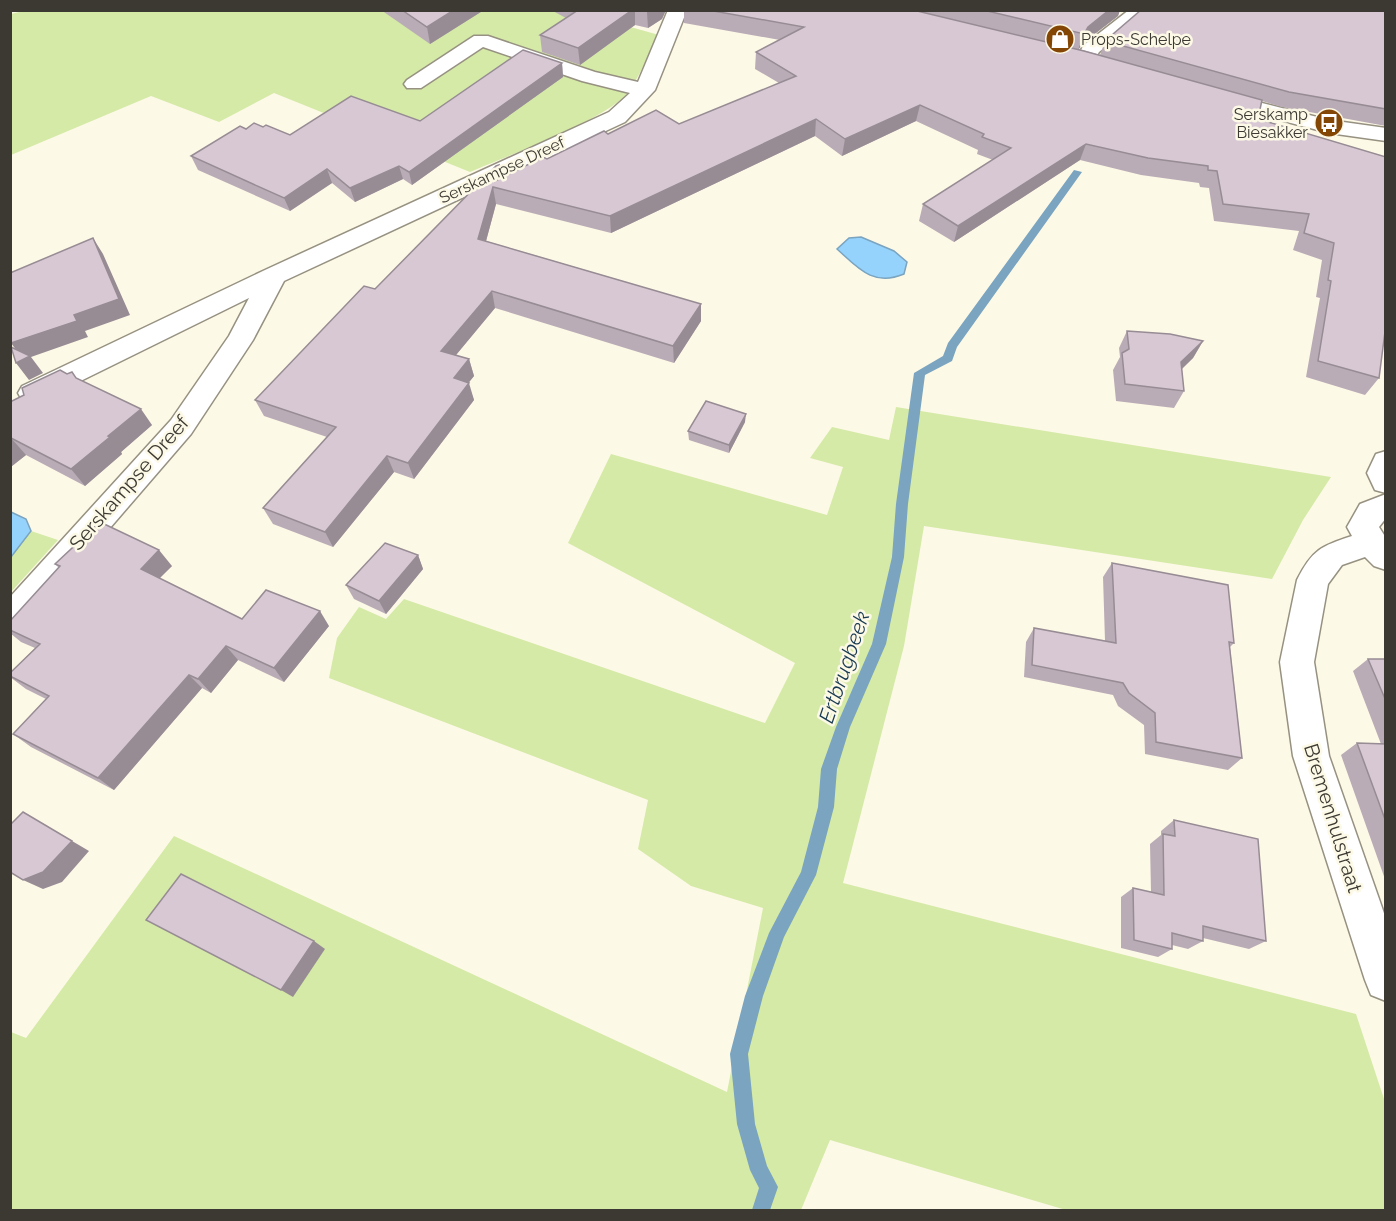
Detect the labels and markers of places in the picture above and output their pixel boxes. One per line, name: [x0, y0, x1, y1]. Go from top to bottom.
shop icon: Props-Schelpe: [1044, 23, 1076, 55]
place label: Props-Schelpe: [1081, 30, 1191, 49]
place label: Serskamp Biesakker: [1234, 105, 1308, 142]
bus stop icon: Serskamp Biesakker: [1313, 107, 1345, 139]

